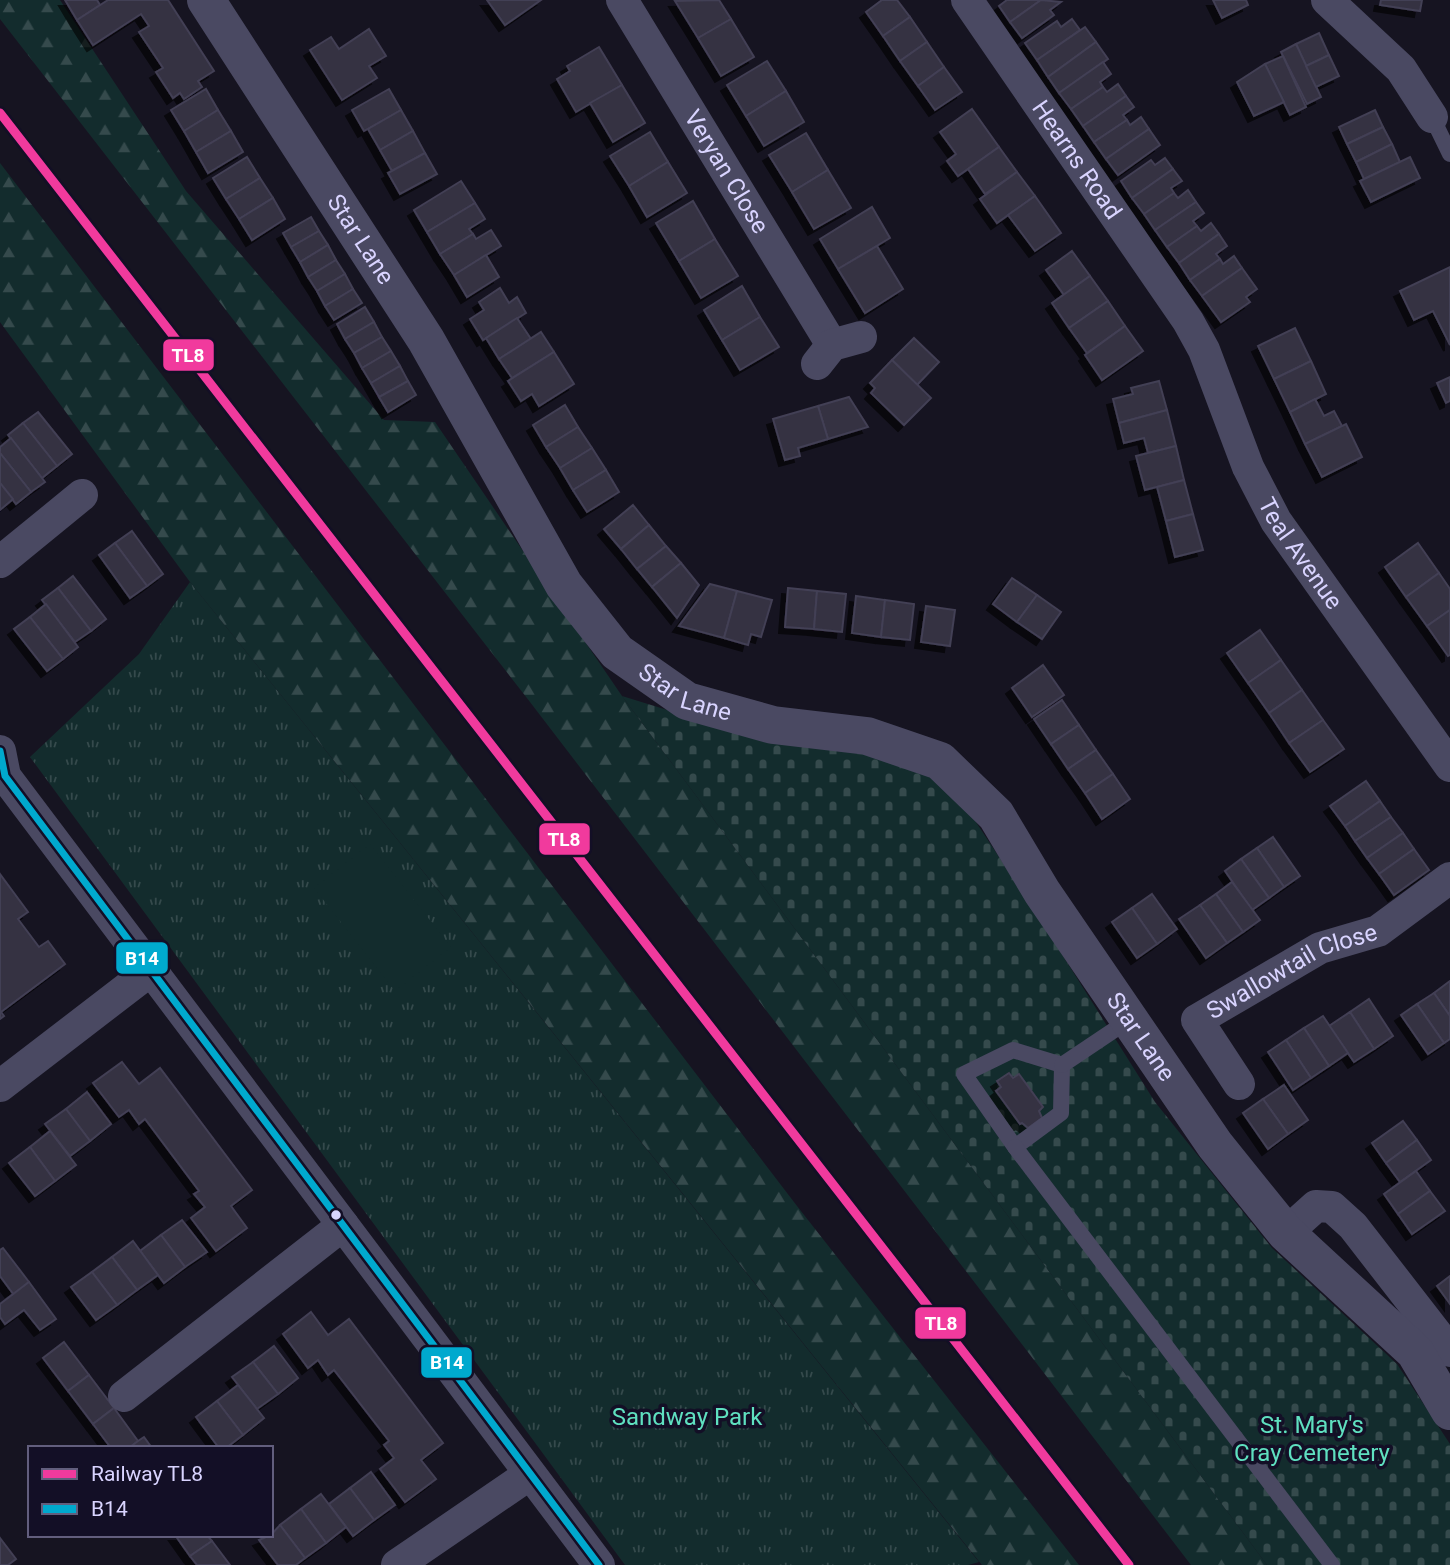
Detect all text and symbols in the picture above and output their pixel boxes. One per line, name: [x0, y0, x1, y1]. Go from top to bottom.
street label: Hearns Road: [1026, 95, 1128, 224]
street label: Veryan Close: [678, 105, 775, 239]
street label: Star Lane: [322, 189, 400, 289]
line badge: TL8: [162, 338, 215, 372]
text: TL8: [172, 344, 205, 367]
street label: Teal Avenue: [1252, 493, 1348, 615]
street label: Star Lane: [633, 658, 735, 727]
line badge: TL8: [538, 822, 591, 856]
text: TL8: [548, 828, 581, 851]
street label: Swallowtail Close: [1202, 918, 1380, 1025]
line badge: B14: [115, 941, 169, 975]
text: B14: [125, 947, 159, 970]
street label: Star Lane: [1101, 987, 1181, 1086]
unlabelled marker: [329, 1208, 343, 1222]
line badge: TL8: [914, 1306, 967, 1340]
text: TL8: [925, 1312, 958, 1335]
line badge: B14: [420, 1346, 473, 1379]
text: B14: [430, 1351, 464, 1374]
park label: Sandway Park: [612, 1403, 763, 1431]
park label: St. Mary's Cray Cemetery: [1234, 1411, 1391, 1467]
legend: [28, 1446, 273, 1537]
text: Railway TL8: [91, 1462, 203, 1486]
text: B14: [91, 1497, 128, 1521]

